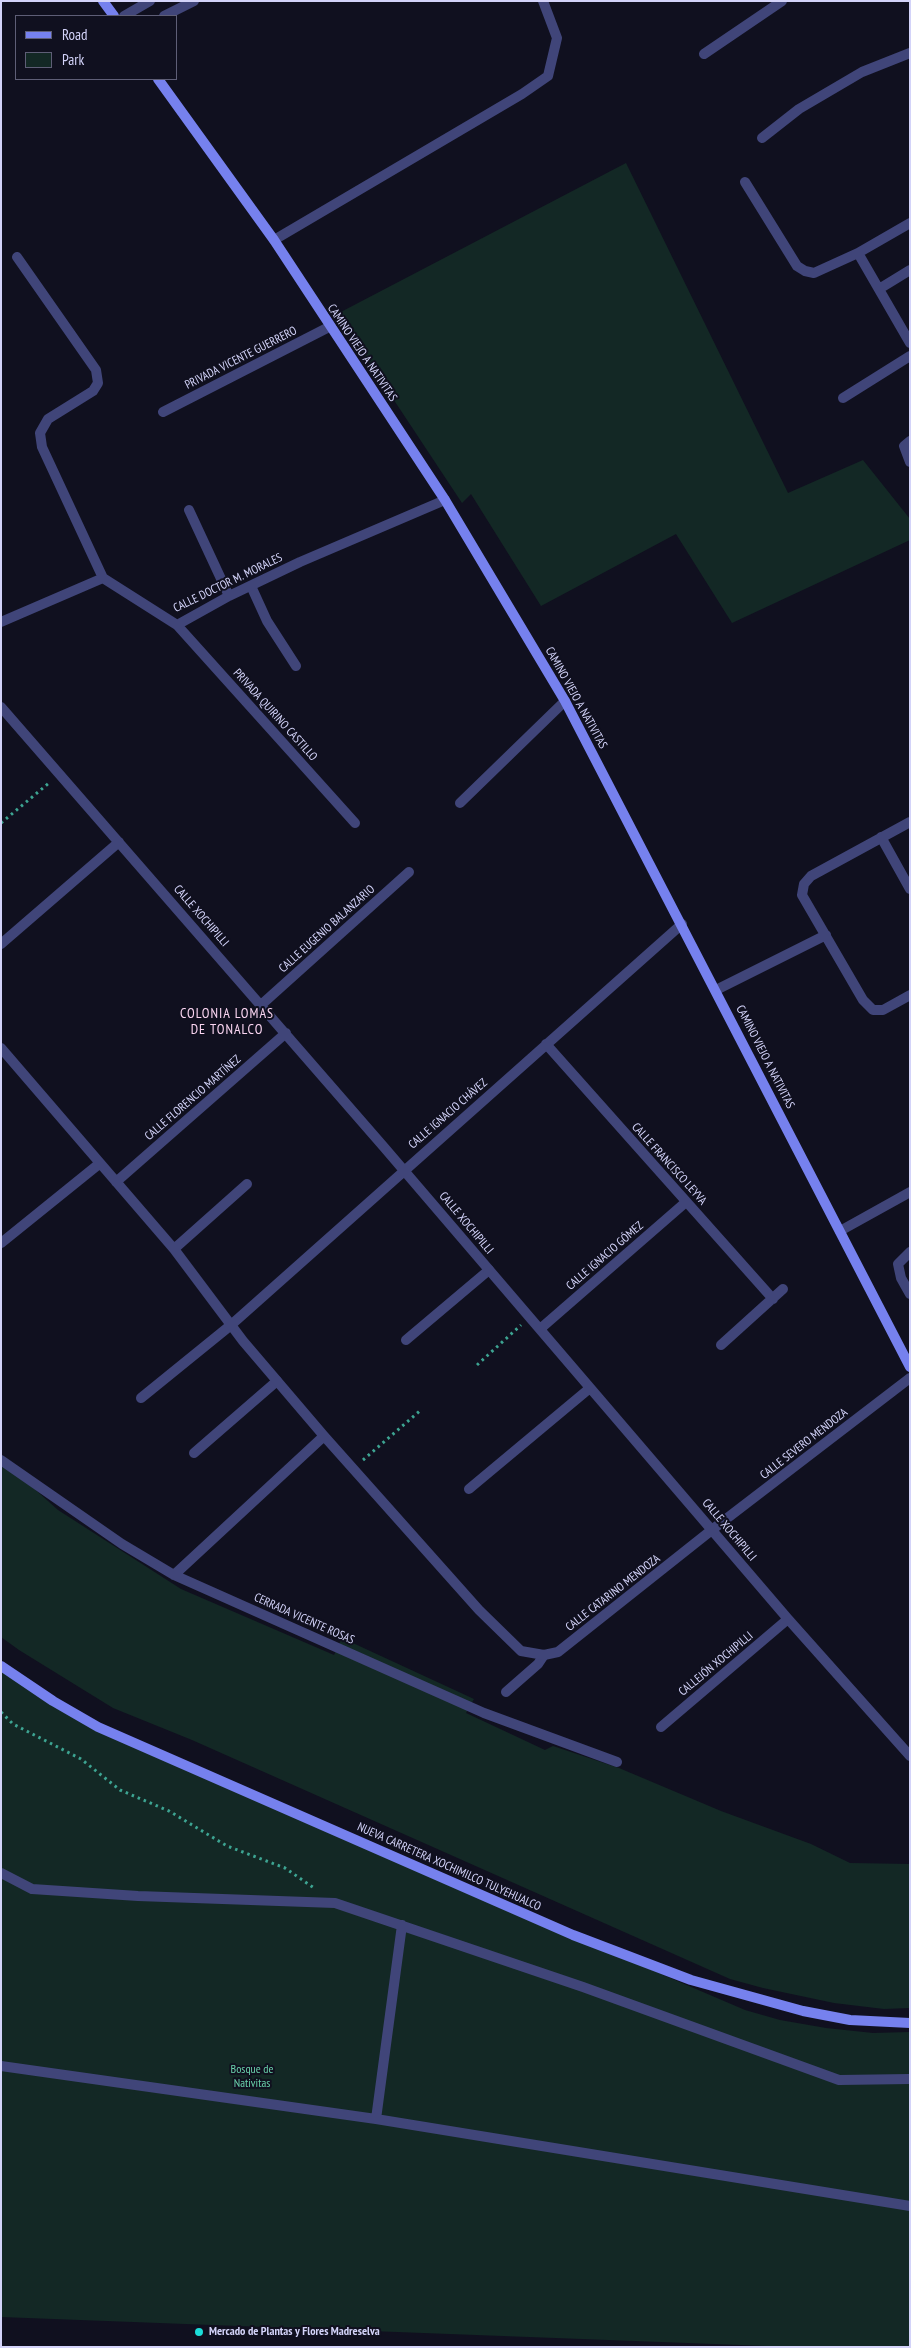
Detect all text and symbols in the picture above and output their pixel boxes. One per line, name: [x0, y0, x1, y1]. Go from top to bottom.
legend: [15, 15, 178, 80]
text: Road: [62, 25, 88, 44]
text: Park: [62, 50, 84, 69]
street label: CAMINO VIEJO A NATIVITAS: [324, 302, 400, 404]
street label: PRIVADA VICENTE GUERRERO: [183, 324, 299, 392]
street label: CALLE DOCTOR M. MORALES: [171, 550, 285, 616]
street label: CAMINO VIEJO A NATIVITAS: [542, 645, 610, 751]
street label: PRIVADA QUIRINO CASTILLO: [230, 666, 320, 764]
street label: CALLE XOCHIPILLI: [170, 882, 232, 950]
street label: CALLE EUGENIO BALANZARIO: [276, 882, 378, 976]
street label: CAMINO VIEJO A NATIVITAS: [733, 1003, 797, 1111]
district label: COLONIA LOMAS DE TONALCO: [178, 1006, 276, 1038]
street label: CALLE FLORENCIO MARTÍNEZ: [142, 1052, 244, 1144]
street label: CALLE IGNACIO CHÁVEZ: [406, 1076, 490, 1152]
street label: CALLE FRANCISCO LEYVA: [628, 1120, 710, 1208]
street label: CALLE XOCHIPILLI: [436, 1189, 496, 1257]
street label: CALLE IGNACIO GÓMEZ: [564, 1219, 646, 1293]
street label: CALLE SEVERO MENDOZA: [758, 1405, 850, 1483]
street label: CALLE XOCHIPILLI: [699, 1496, 759, 1564]
street label: CALLE CATARINO MENDOZA: [563, 1552, 663, 1634]
street label: CERRADA VICENTE ROSAS: [252, 1590, 356, 1648]
street label: CALLEJÓN XOCHIPILLI: [676, 1629, 756, 1699]
street label: NUEVA CARRETERA XOCHIMILCO TULYEHUALCO: [355, 1820, 543, 1914]
park label: Bosque de Nativitas: [231, 2063, 273, 2091]
place label: Mercado de Plantas y Flores Madreselva: [209, 2325, 380, 2339]
marker: Mercado de Plantas y Flores Madreselva: [193, 2326, 205, 2338]

